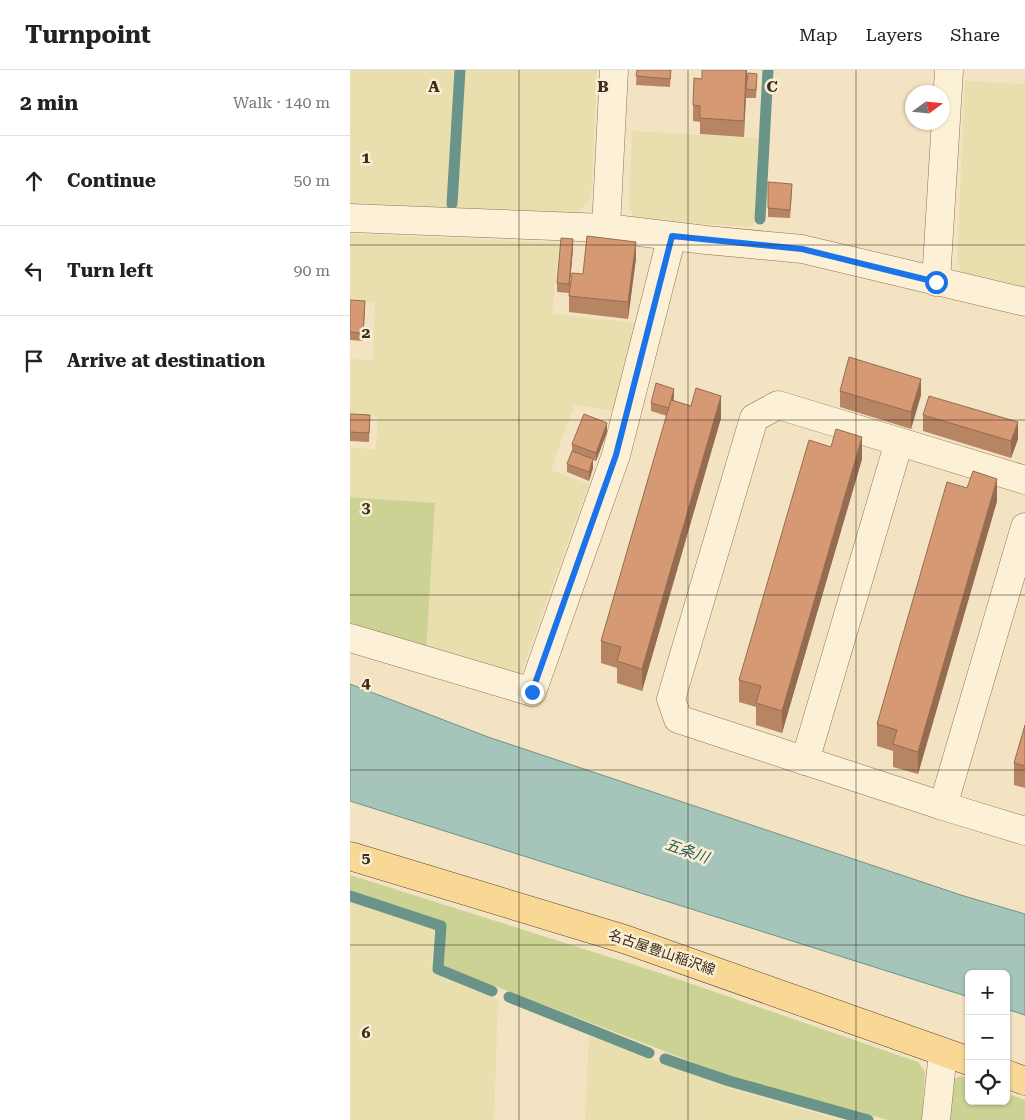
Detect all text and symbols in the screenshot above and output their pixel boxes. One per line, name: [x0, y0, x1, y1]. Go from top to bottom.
text: Turnpoint: [25, 21, 151, 49]
text: Map: [799, 24, 838, 45]
text: Layers: [866, 24, 922, 45]
text: Share: [950, 24, 1000, 45]
text: A: [428, 77, 440, 96]
text: B: [597, 77, 609, 96]
text: C: [766, 77, 778, 96]
north arrow: [905, 85, 950, 130]
text: 2 min: [20, 91, 78, 115]
text: Walk · 140 m: [233, 93, 330, 112]
text: 1: [362, 148, 371, 167]
icon: ahead: [20, 167, 48, 195]
text: Continue: [67, 169, 156, 192]
text: 50 m: [293, 171, 330, 190]
icon: left: [20, 257, 48, 285]
text: Turn left: [67, 259, 153, 282]
text: 90 m: [293, 261, 330, 280]
route start: [925, 271, 948, 294]
text: 2: [362, 323, 371, 342]
icon: arrive: [20, 347, 48, 375]
text: Arrive at destination: [67, 349, 265, 372]
text: 3: [362, 498, 371, 517]
text: 4: [362, 673, 371, 692]
route end: [521, 681, 544, 704]
water label: 五条川: [663, 835, 713, 867]
text: 5: [362, 848, 371, 867]
street label: 名古屋豊山稲沢線: [606, 926, 718, 978]
map controls: [965, 970, 1010, 1105]
button: +: [965, 970, 1010, 1015]
button: −: [965, 1015, 1010, 1060]
text: 6: [362, 1023, 371, 1042]
button: locate: [965, 1060, 1010, 1105]

